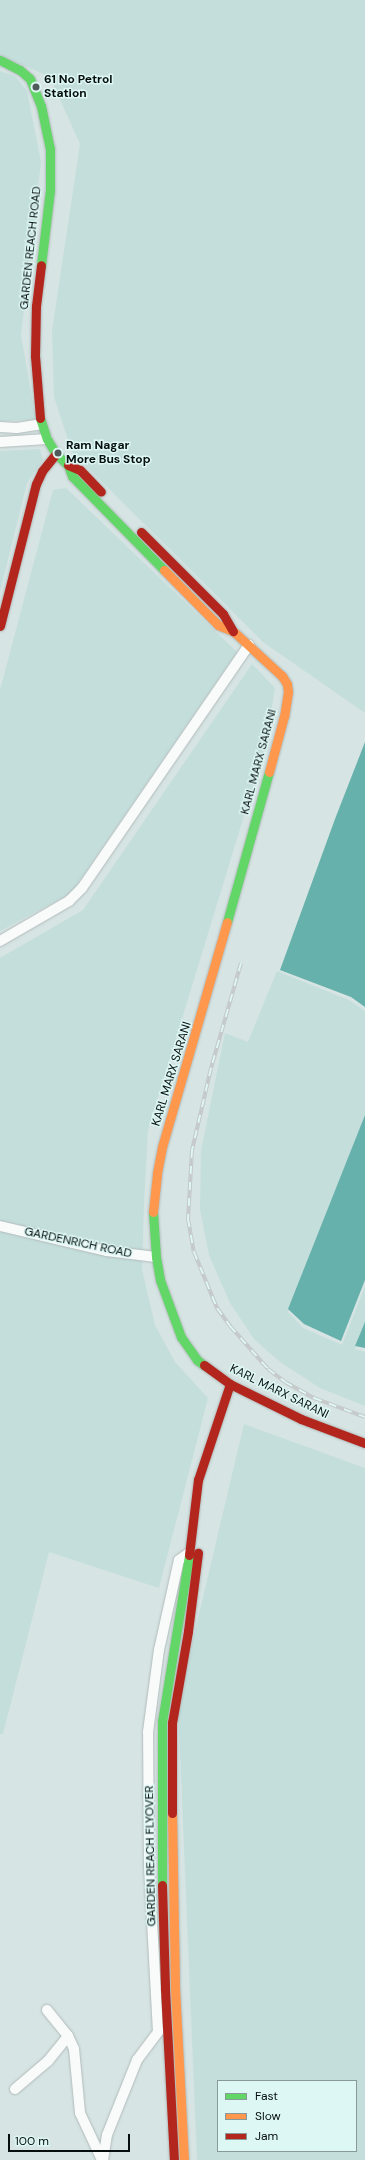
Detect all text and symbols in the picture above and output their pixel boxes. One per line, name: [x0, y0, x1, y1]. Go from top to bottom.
place label: 61 No Petrol Station: [44, 73, 112, 101]
marker: 61 No Petrol Station: [31, 82, 41, 92]
street label: GARDEN REACH ROAD: [17, 186, 45, 310]
place label: Ram Nagar More Bus Stop: [66, 439, 151, 467]
marker: Ram Nagar More Bus Stop: [53, 448, 63, 458]
street label: KARL MARX SARANI: [238, 708, 280, 816]
street label: KARL MARX SARANI: [149, 1020, 195, 1128]
street label: GARDENRICH ROAD: [23, 1225, 133, 1261]
street label: KARL MARX SARANI: [227, 1362, 331, 1422]
street label: GARDEN REACH FLYOVER: [143, 1785, 159, 1927]
legend: [217, 2080, 357, 2152]
text: Fast: [255, 2088, 278, 2104]
text: Slow: [255, 2108, 281, 2124]
scale bar: [10, 2126, 132, 2152]
text: Jam: [255, 2128, 278, 2144]
text: 100 m: [15, 2133, 49, 2149]

